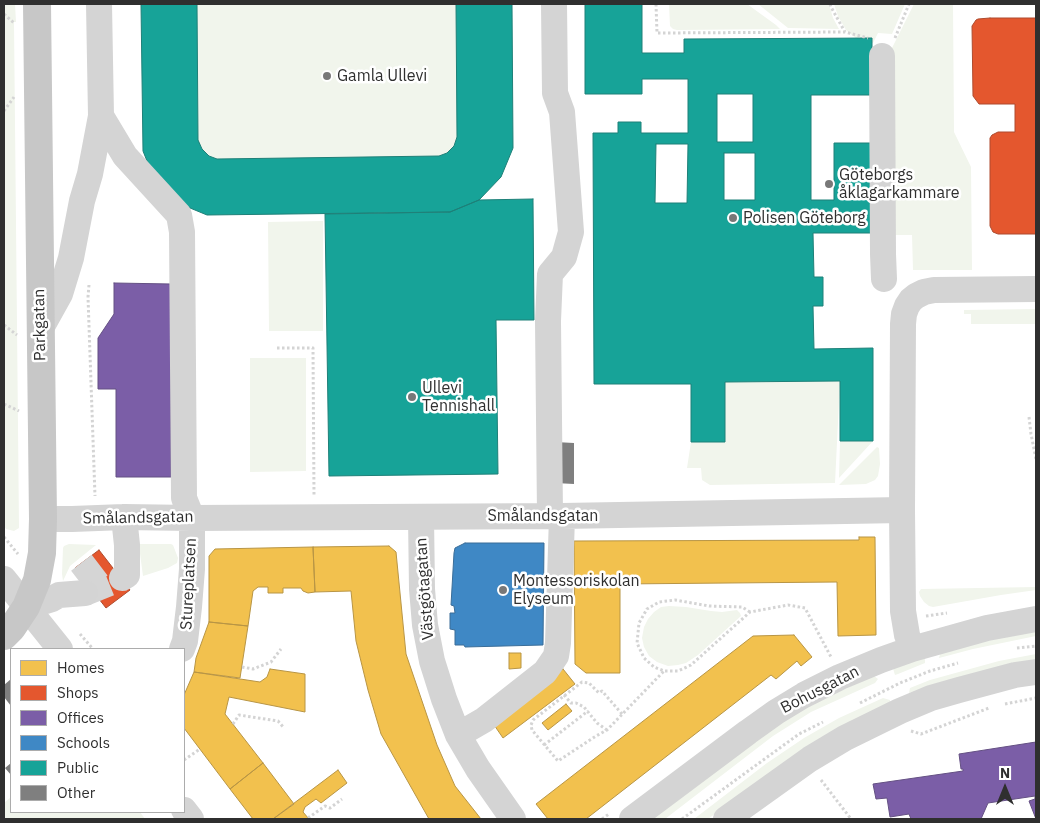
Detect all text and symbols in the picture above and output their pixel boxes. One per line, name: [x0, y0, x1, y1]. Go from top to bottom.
place label: Gamla Ullevi: [337, 66, 427, 86]
marker: Gamla Ullevi: [321, 70, 333, 82]
place label: Göteborgs åklagarkammare: [839, 165, 960, 203]
marker: Göteborgs åklagarkammare: [823, 178, 835, 190]
place label: Polisen Göteborg: [743, 208, 866, 228]
marker: Polisen Göteborg: [727, 212, 739, 224]
street label: Parkgatan: [30, 289, 50, 361]
place label: Ullevi Tennishall: [422, 378, 495, 416]
marker: Ullevi Tennishall: [406, 391, 418, 403]
street label: Smålandsgatan: [488, 506, 598, 526]
street label: Smålandsgatan: [82, 507, 194, 529]
street label: Västgötagatan: [412, 537, 438, 641]
street label: Stureplatsen: [177, 538, 201, 630]
place label: Montessoriskolan Elyseum: [513, 571, 640, 609]
marker: Montessoriskolan Elyseum: [497, 584, 509, 596]
legend: [10, 648, 185, 813]
text: Homes: [57, 658, 105, 677]
street label: Bohusgatan: [778, 662, 862, 718]
text: Shops: [57, 683, 99, 702]
text: Offices: [57, 708, 104, 727]
text: Schools: [57, 733, 110, 752]
text: Public: [57, 758, 99, 777]
north arrow: [980, 763, 1030, 813]
text: N: [1000, 764, 1010, 782]
text: Other: [57, 783, 95, 802]

